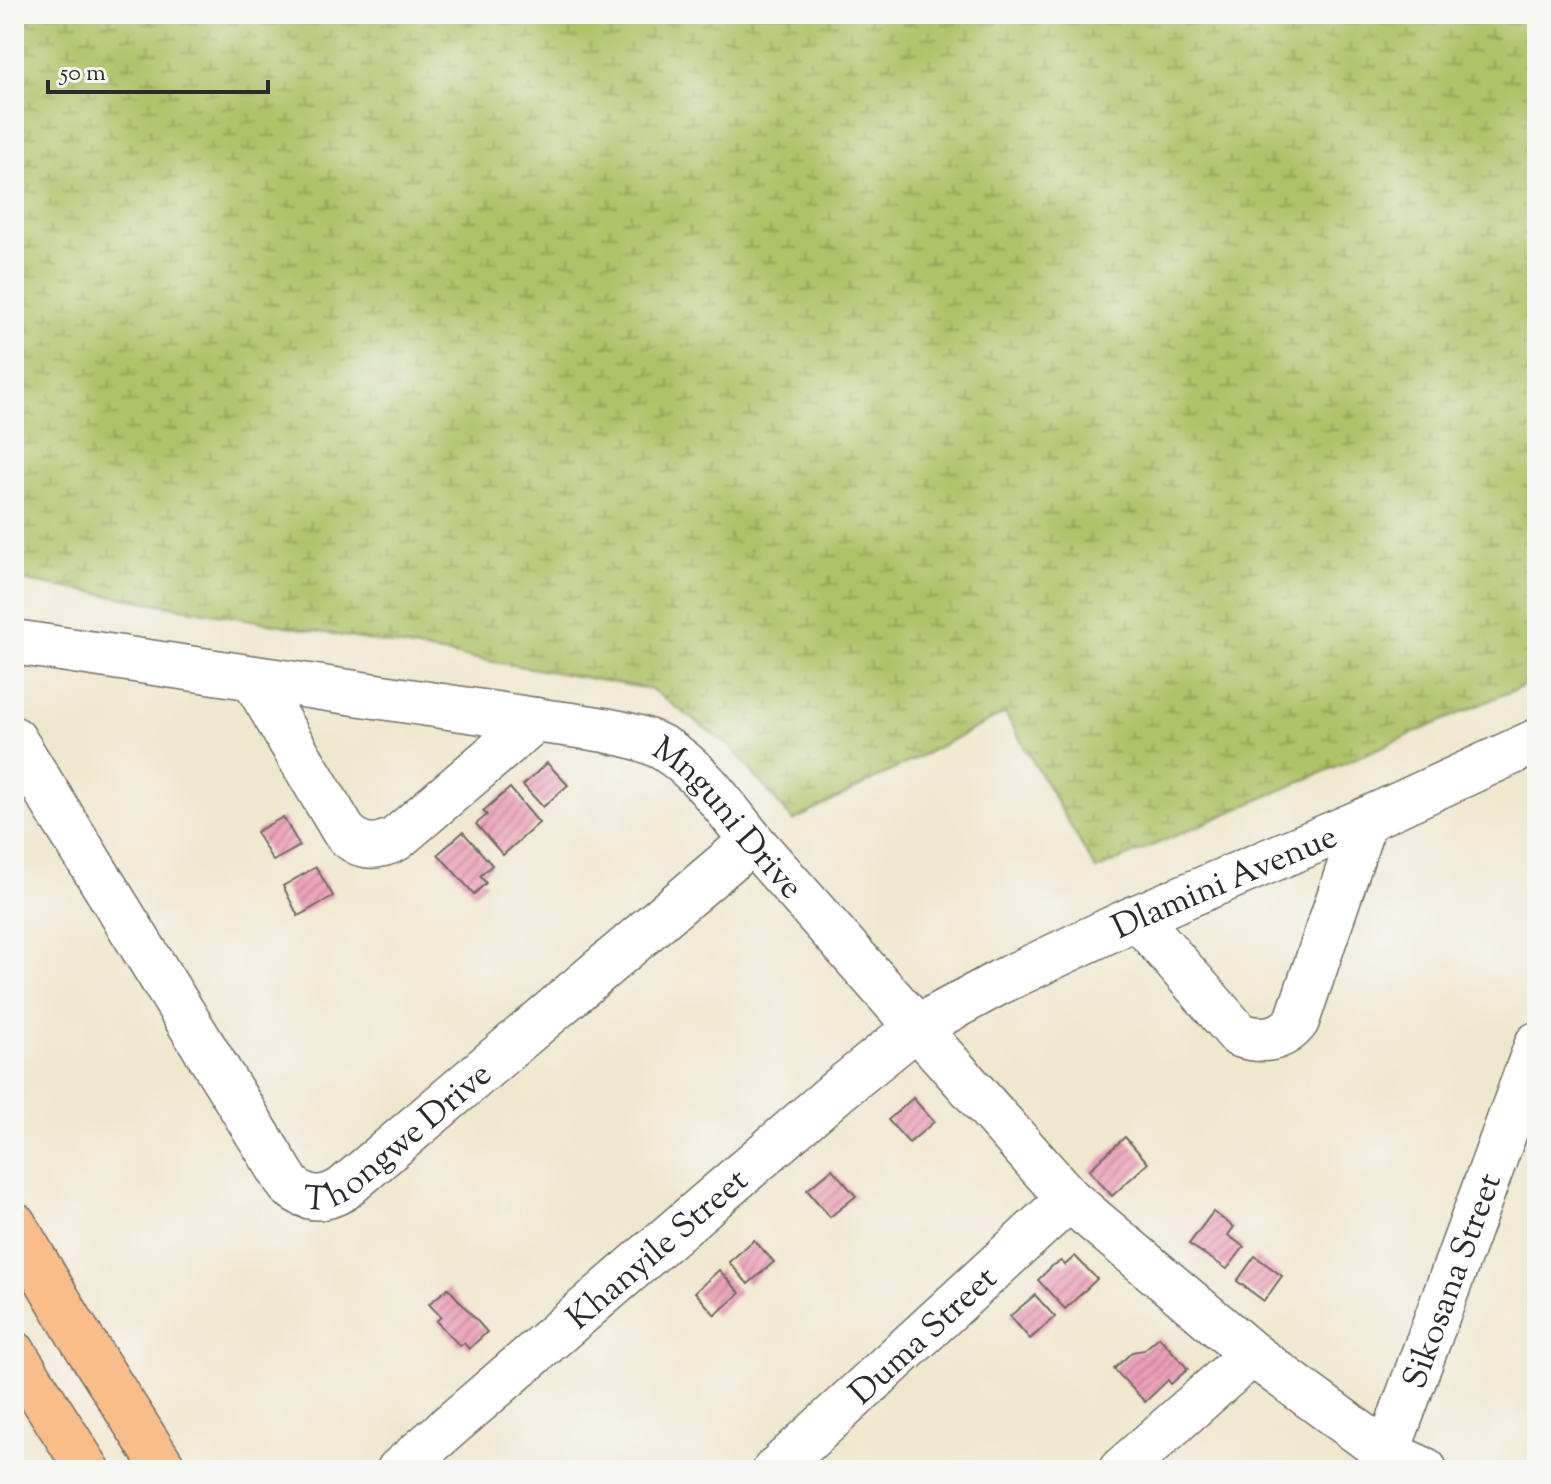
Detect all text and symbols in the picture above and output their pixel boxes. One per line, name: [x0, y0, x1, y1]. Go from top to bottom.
scale bar: [48, 44, 268, 94]
text: 50 m: [58, 57, 106, 91]
street label: Mnguni Drive: [641, 726, 814, 911]
street label: Dlamini Avenue: [1105, 814, 1345, 953]
street label: Thongwe Drive: [302, 1052, 504, 1226]
street label: Khanyile Street: [557, 1158, 760, 1343]
street label: Sikosana Street: [1392, 1166, 1516, 1396]
street label: Duma Street: [840, 1256, 1009, 1418]

